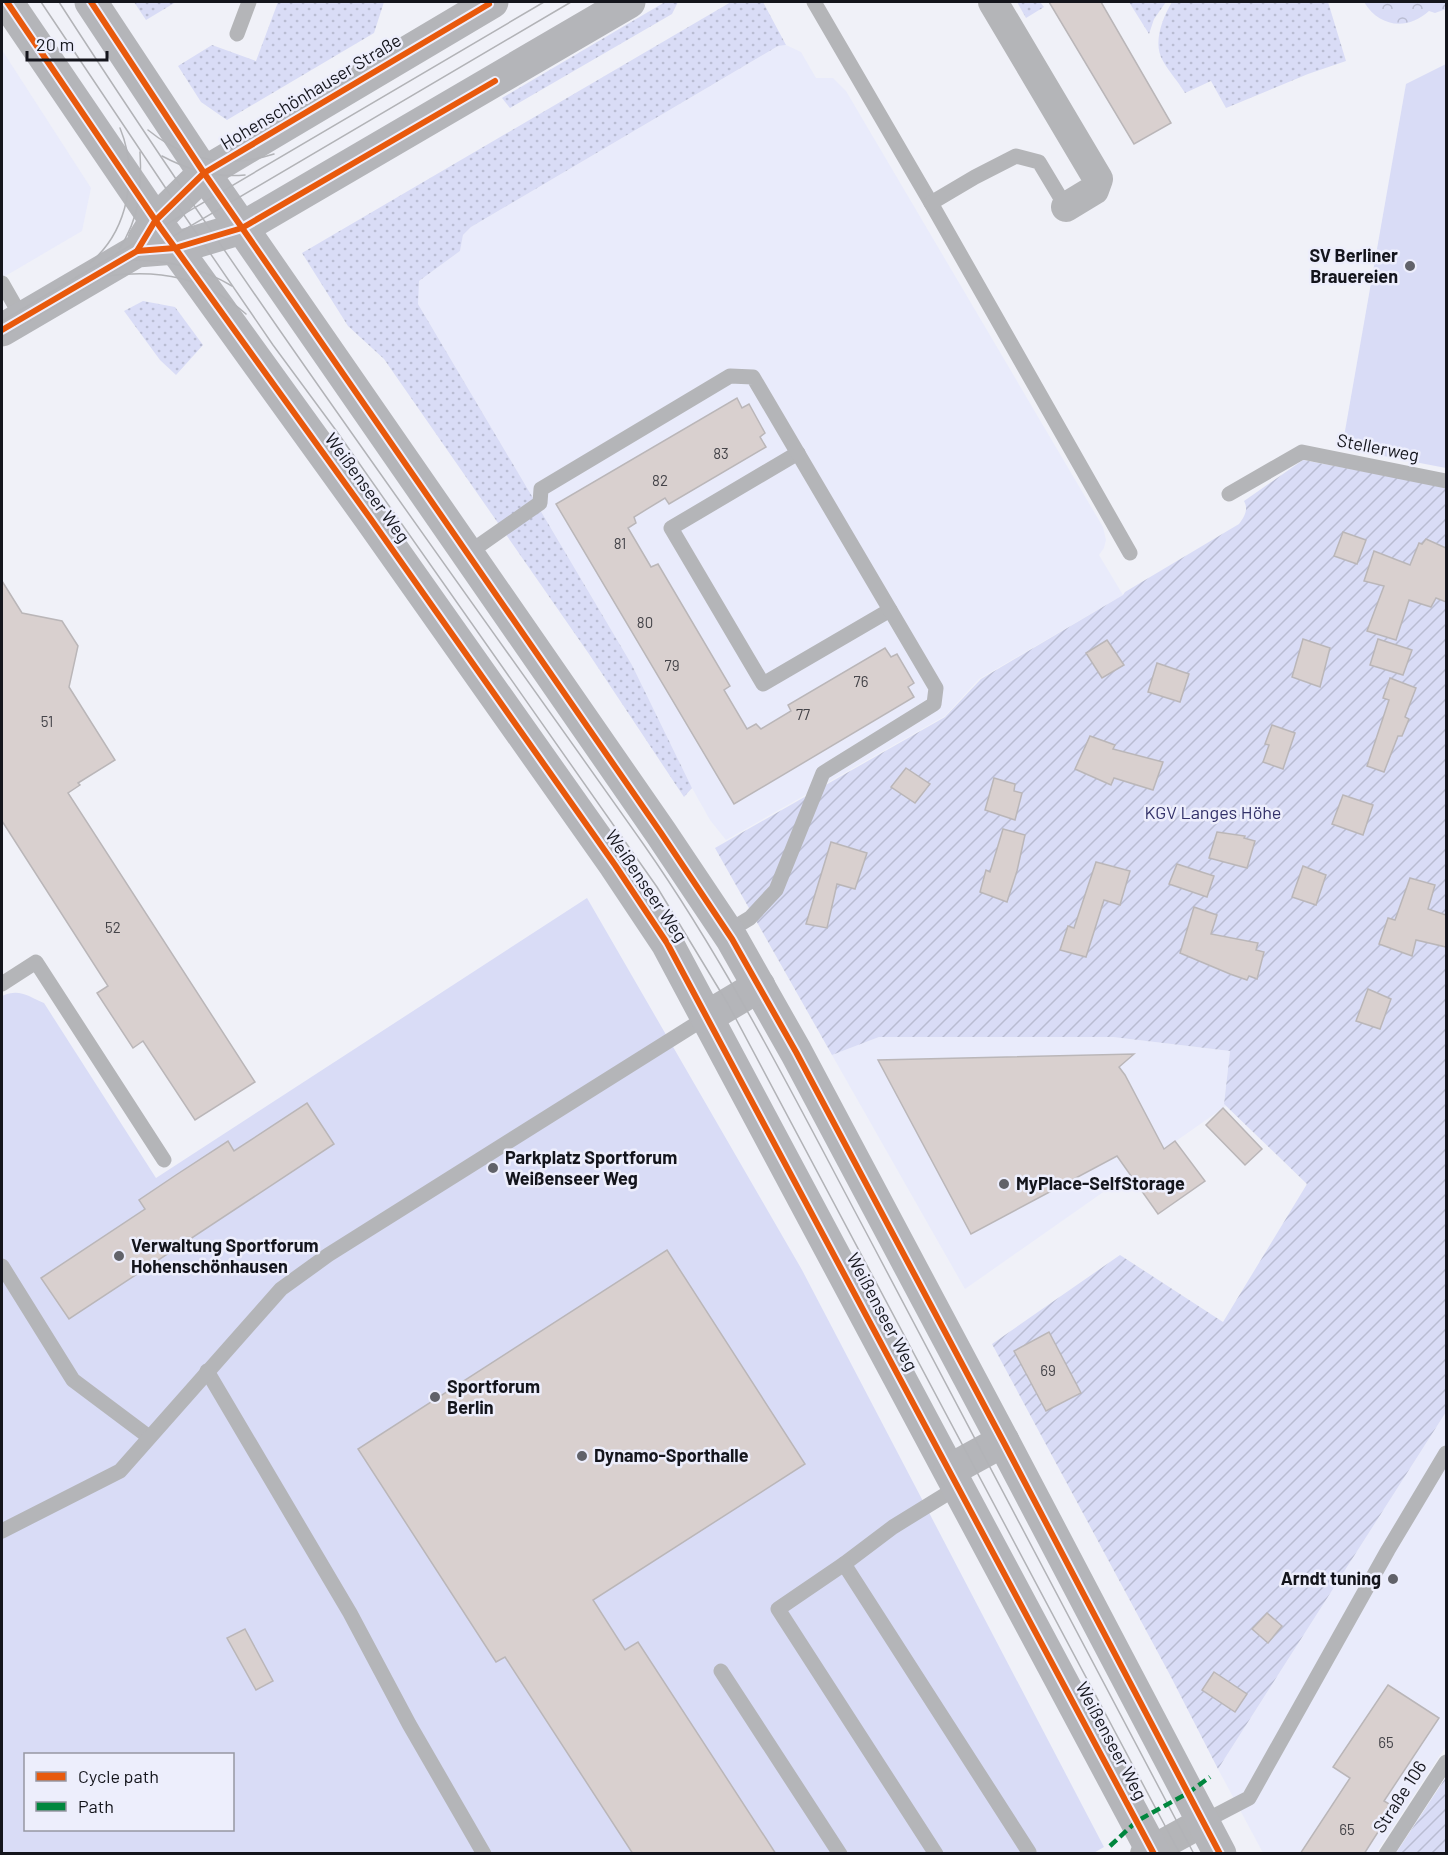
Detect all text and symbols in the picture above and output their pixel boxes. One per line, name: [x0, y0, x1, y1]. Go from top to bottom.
scale bar: [27, 24, 106, 62]
street label: Hohenschönhauser Straße: [216, 28, 405, 154]
text: 20 m: [36, 33, 74, 55]
place label: SV Berliner Brauereien: [1309, 244, 1398, 287]
marker: SV Berliner Brauereien: [1403, 259, 1417, 273]
street label: Weißenseer Weg: [321, 428, 415, 547]
street label: Stellerweg: [1335, 428, 1421, 466]
house number: 83: [713, 444, 729, 462]
house number: 82: [652, 471, 668, 489]
house number: 81: [614, 534, 626, 552]
house number: 80: [637, 613, 653, 631]
house number: 79: [665, 656, 679, 674]
house number: 76: [854, 672, 868, 690]
house number: 77: [796, 705, 810, 723]
house number: 51: [41, 712, 53, 730]
park label: KGV Langes Höhe: [1145, 801, 1281, 823]
street label: Weißenseer Weg: [601, 825, 692, 946]
house number: 52: [105, 918, 121, 936]
place label: Parkplatz Sportforum Weißenseer Weg: [505, 1146, 677, 1189]
marker: Parkplatz Sportforum Weißenseer Weg: [486, 1161, 500, 1175]
place label: MyPlace-SelfStorage: [1016, 1172, 1185, 1194]
marker: MyPlace-SelfStorage: [997, 1177, 1011, 1191]
place label: Verwaltung Sportforum Hohenschönhausen: [131, 1234, 319, 1277]
marker: Verwaltung Sportforum Hohenschönhausen: [112, 1249, 126, 1263]
street label: Weißenseer Weg: [843, 1249, 923, 1374]
house number: 69: [1040, 1361, 1056, 1379]
place label: Sportforum Berlin: [447, 1375, 540, 1418]
marker: Sportforum Berlin: [428, 1390, 442, 1404]
place label: Dynamo-Sporthalle: [594, 1444, 749, 1466]
marker: Dynamo-Sporthalle: [575, 1449, 589, 1463]
place label: Arndt tuning: [1281, 1567, 1381, 1589]
marker: Arndt tuning: [1386, 1572, 1400, 1586]
street label: Weißenseer Weg: [1072, 1678, 1152, 1803]
house number: 65: [1378, 1733, 1394, 1751]
legend: [24, 1753, 234, 1831]
street label: Straße 106: [1368, 1756, 1431, 1837]
text: Cycle path: [78, 1765, 159, 1787]
text: Path: [78, 1795, 114, 1817]
house number: 65: [1339, 1820, 1355, 1838]

